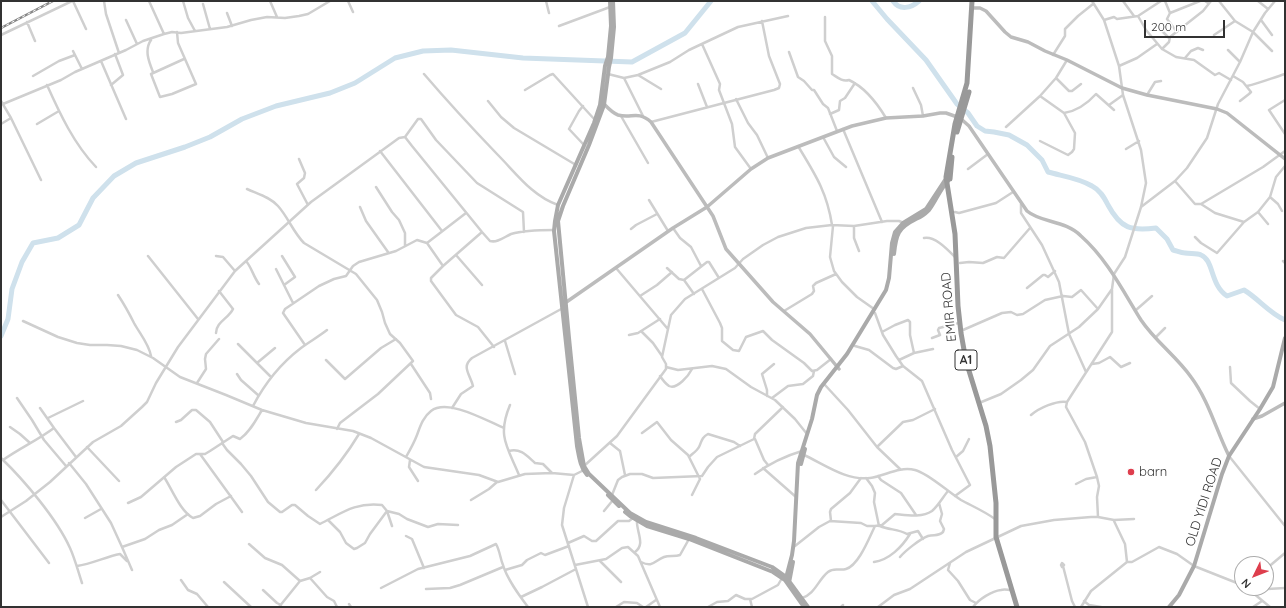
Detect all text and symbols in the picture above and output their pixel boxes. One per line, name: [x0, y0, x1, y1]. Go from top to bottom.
scale bar: [1146, 12, 1227, 38]
text: 200 m: [1151, 19, 1186, 34]
street label: EMIR ROAD: [938, 272, 960, 342]
road number: A1: [955, 350, 977, 370]
street label: OLD YIDI ROAD: [1182, 456, 1226, 548]
place label: barn: [1139, 464, 1167, 480]
marker: barn: [1126, 467, 1136, 477]
north arrow: [1234, 556, 1274, 596]
text: N: [1238, 576, 1254, 591]

